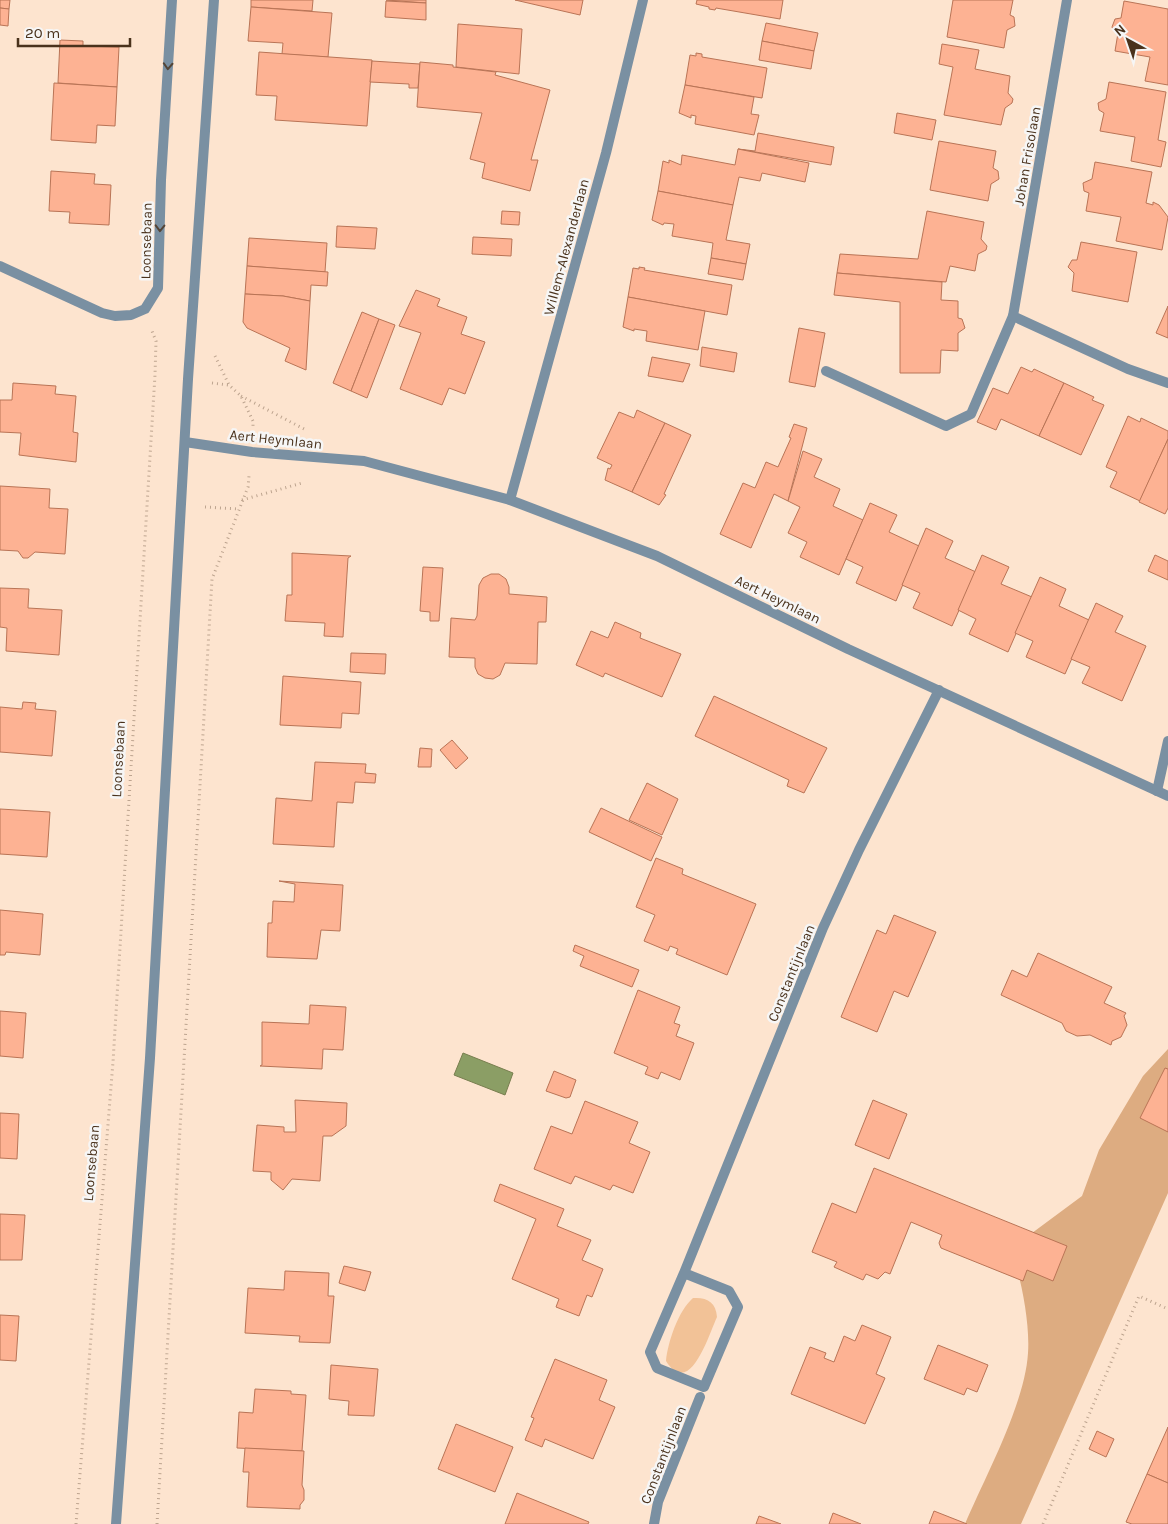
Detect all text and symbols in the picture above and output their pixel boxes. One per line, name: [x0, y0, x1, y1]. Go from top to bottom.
scale bar: [18, 15, 130, 47]
north arrow: [1103, 15, 1153, 65]
text: N: [1111, 21, 1129, 40]
text: 20 m: [25, 24, 60, 42]
one-way arrow: [162, 62, 173, 70]
street label: Johan Frisolaan: [1010, 105, 1045, 207]
street label: Willem-Alexanderlaan: [540, 177, 593, 317]
street label: Loonsebaan: [137, 202, 156, 280]
one-way arrow: [154, 225, 165, 233]
street label: Aert Heymlaan: [229, 426, 323, 453]
street label: Aert Heymlaan: [732, 571, 823, 627]
street label: Loonsebaan: [108, 720, 129, 798]
street label: Constantijnlaan: [764, 922, 819, 1024]
street label: Loonsebaan: [80, 1124, 103, 1202]
street label: Constantijnlaan: [637, 1404, 690, 1507]

